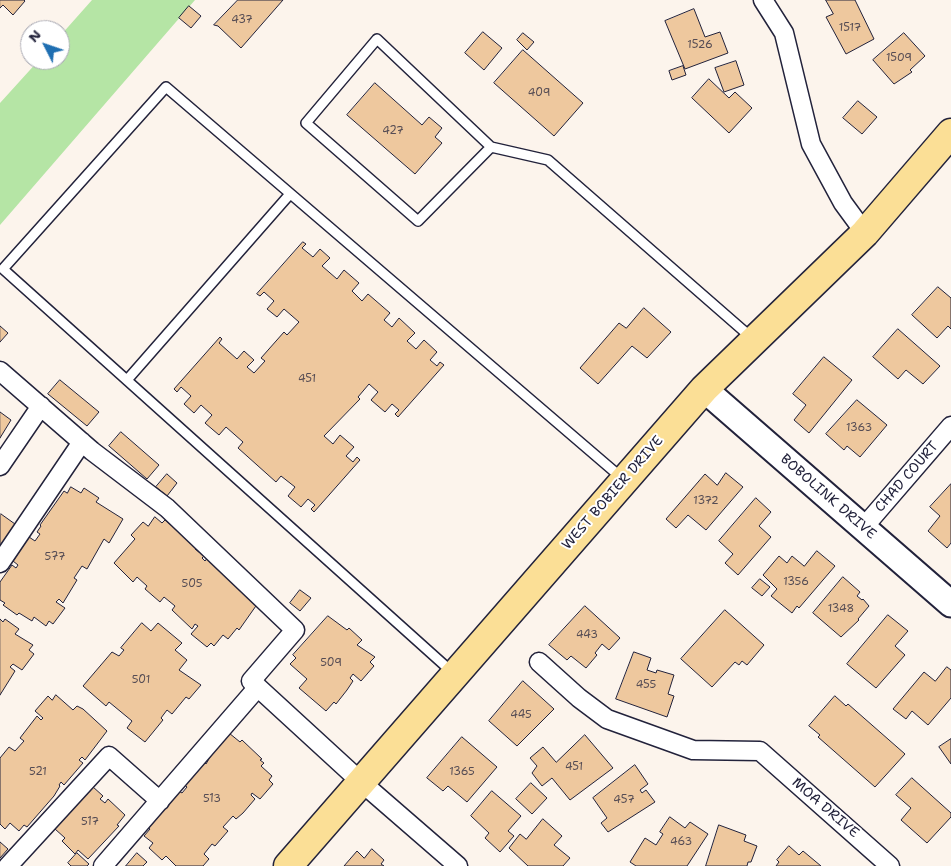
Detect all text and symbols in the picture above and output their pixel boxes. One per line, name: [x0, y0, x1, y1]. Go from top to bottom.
house number: 437: [231, 13, 253, 27]
north arrow: [20, 20, 70, 70]
house number: 1517: [839, 21, 861, 35]
text: N: [24, 26, 45, 46]
house number: 1526: [687, 38, 713, 52]
house number: 1509: [886, 51, 912, 65]
house number: 409: [528, 86, 550, 100]
house number: 427: [382, 124, 404, 138]
house number: 451: [298, 372, 316, 386]
house number: 1363: [846, 421, 872, 435]
street label: WEST BOBIER DRIVE: [559, 433, 667, 553]
street label: CHAD COURT: [872, 438, 942, 516]
street label: BOBOLINK DRIVE: [777, 451, 879, 543]
house number: 1372: [693, 494, 719, 508]
house number: 577: [45, 550, 65, 564]
house number: 1356: [783, 575, 809, 589]
house number: 505: [182, 577, 202, 591]
house number: 1348: [828, 602, 854, 616]
house number: 443: [576, 628, 598, 642]
house number: 509: [320, 656, 342, 670]
house number: 501: [132, 673, 150, 687]
house number: 455: [636, 678, 656, 692]
house number: 445: [510, 708, 532, 722]
house number: 451: [565, 760, 583, 774]
house number: 521: [29, 765, 47, 779]
house number: 1365: [449, 765, 475, 779]
street label: MOA DRIVE: [788, 774, 862, 842]
house number: 513: [203, 792, 221, 806]
house number: 457: [613, 793, 635, 807]
house number: 517: [81, 815, 99, 829]
house number: 463: [670, 835, 692, 849]

